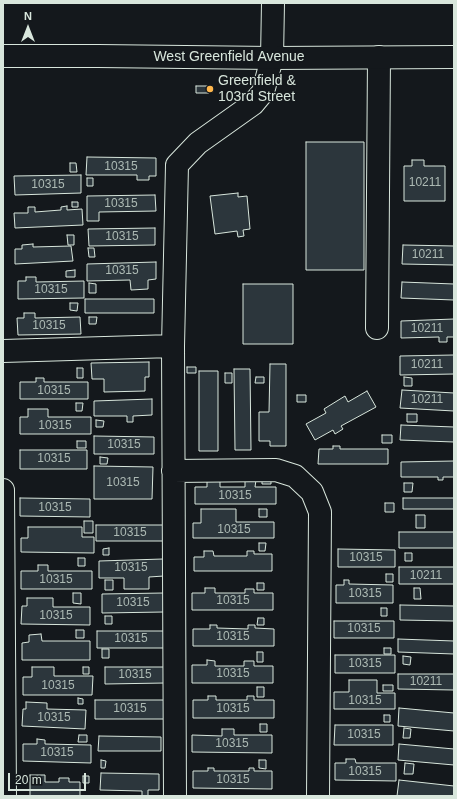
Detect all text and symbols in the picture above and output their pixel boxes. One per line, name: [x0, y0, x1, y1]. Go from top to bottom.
north arrow: [8, 8, 48, 48]
text: N: [24, 10, 32, 22]
street label: West Greenfield Avenue: [153, 49, 305, 65]
place label: Greenfield & 103rd Street: [218, 73, 296, 106]
marker: Greenfield & 103rd Street: [205, 84, 215, 94]
house number: 10315: [104, 160, 138, 174]
house number: 10211: [409, 176, 441, 190]
house number: 10315: [31, 178, 65, 192]
house number: 10315: [104, 197, 138, 211]
house number: 10315: [105, 230, 139, 244]
house number: 10211: [412, 248, 444, 262]
house number: 10315: [105, 264, 139, 278]
house number: 10315: [34, 283, 68, 297]
house number: 10315: [32, 319, 66, 333]
house number: 10211: [411, 322, 443, 336]
house number: 10211: [411, 358, 443, 372]
house number: 10315: [37, 384, 71, 398]
house number: 10211: [411, 393, 443, 407]
house number: 10315: [38, 419, 72, 433]
house number: 10315: [107, 438, 141, 452]
house number: 10315: [37, 452, 71, 466]
house number: 10315: [106, 476, 140, 490]
house number: 10315: [218, 489, 252, 503]
house number: 10315: [38, 501, 72, 515]
house number: 10315: [217, 523, 251, 537]
house number: 10315: [113, 526, 147, 540]
house number: 10315: [349, 551, 383, 565]
house number: 10315: [114, 561, 148, 575]
house number: 10211: [410, 569, 442, 583]
house number: 10315: [39, 573, 73, 587]
house number: 10315: [348, 587, 382, 601]
house number: 10315: [216, 594, 250, 608]
house number: 10315: [116, 596, 150, 610]
house number: 10315: [39, 609, 73, 623]
house number: 10315: [347, 622, 381, 636]
house number: 10315: [216, 630, 250, 644]
house number: 10315: [114, 632, 148, 646]
house number: 10315: [348, 657, 382, 671]
house number: 10315: [216, 667, 250, 681]
house number: 10315: [118, 668, 152, 682]
house number: 10211: [410, 675, 442, 689]
house number: 10315: [41, 679, 75, 693]
house number: 10315: [348, 694, 382, 708]
house number: 10315: [113, 702, 147, 716]
house number: 10315: [216, 702, 250, 716]
house number: 10315: [37, 711, 71, 725]
house number: 10315: [347, 728, 381, 742]
house number: 10315: [215, 737, 249, 751]
house number: 10315: [40, 746, 74, 760]
scale bar: [10, 765, 88, 791]
house number: 10315: [348, 765, 382, 779]
text: 20 m: [15, 773, 42, 787]
house number: 10315: [216, 773, 250, 787]

